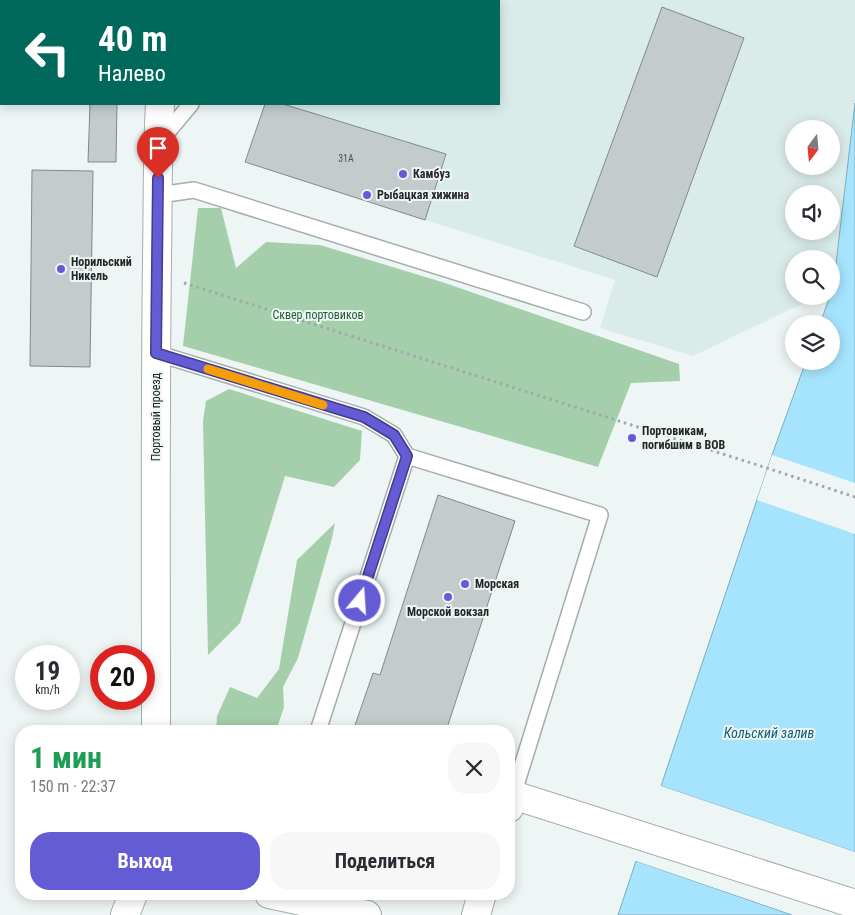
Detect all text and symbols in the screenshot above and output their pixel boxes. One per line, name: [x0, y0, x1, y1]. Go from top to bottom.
text: 40 m: [98, 19, 167, 60]
icon: left: [15, 20, 80, 85]
text: Налево: [98, 61, 166, 86]
north arrow: [785, 120, 840, 175]
map controls: [785, 120, 840, 370]
pin: [137, 127, 179, 178]
icon: arrive: [144, 134, 172, 162]
house number: 31А: [338, 153, 354, 164]
place label: Камбуз: [413, 167, 451, 181]
marker: Камбуз: [397, 168, 409, 180]
button: sound: [785, 185, 840, 240]
place label: Рыбацкая хижина: [377, 188, 470, 202]
marker: Рыбацкая хижина: [361, 189, 373, 201]
button: search: [785, 250, 840, 305]
place label: Норильский Никель: [71, 255, 132, 283]
marker: Норильский Никель: [55, 263, 67, 275]
park label: Сквер портовиков: [272, 308, 364, 322]
button: layers: [785, 315, 840, 370]
street label: Портовый проезд: [149, 372, 163, 461]
place label: Портовикам, погибшим в ВОВ: [642, 424, 725, 452]
marker: Портовикам, погибшим в ВОВ: [626, 432, 638, 444]
position arrow: [333, 574, 385, 626]
place label: Морская: [475, 577, 519, 591]
marker: Морская: [459, 578, 471, 590]
marker: Морской вокзал: [442, 591, 454, 603]
place label: Морской вокзал: [407, 605, 489, 619]
speed limit sign: 20: [90, 645, 155, 710]
text: 19: [35, 657, 60, 686]
text: km/h: [35, 683, 60, 697]
water label: Кольский залив: [724, 725, 814, 741]
text: 1 мин: [30, 740, 102, 775]
button: close: [448, 742, 500, 794]
text: 150 m · 22:37: [30, 777, 116, 796]
button: Выход: [30, 832, 260, 890]
button: Поделиться: [270, 832, 500, 890]

